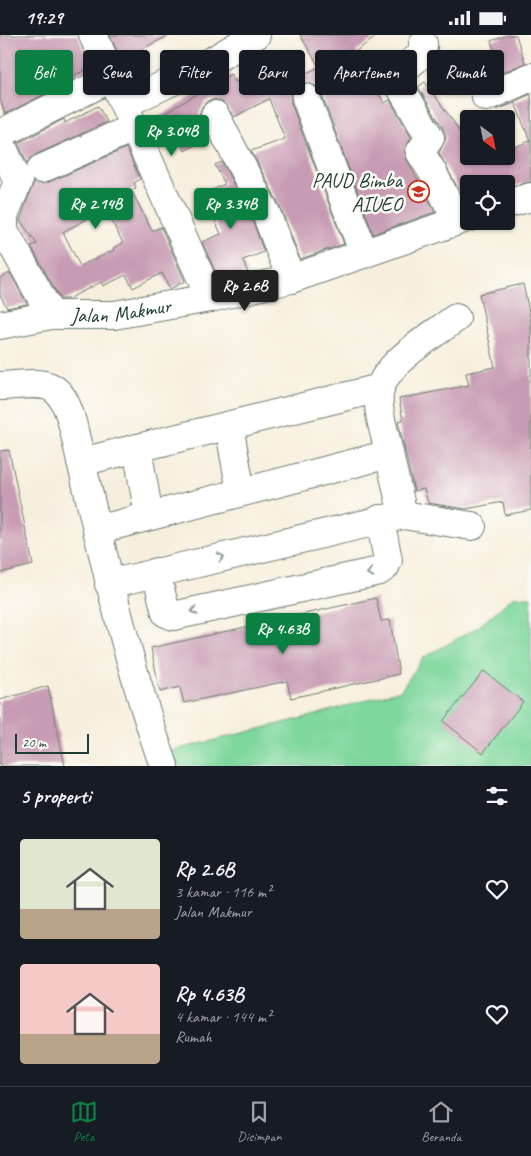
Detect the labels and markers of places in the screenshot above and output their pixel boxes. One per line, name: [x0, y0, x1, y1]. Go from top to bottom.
pin: Rp 3.04B: [120, 115, 224, 157]
place label: PAUD Bimba AIUEO: [312, 167, 405, 217]
school or university icon: PAUD Bimba AIUEO: [406, 180, 430, 204]
pin: Rp 2.14B: [44, 187, 148, 230]
pin: Rp 3.34B: [179, 187, 283, 230]
pin: Rp 2.6B: [199, 269, 291, 312]
pin: Rp 4.63B: [231, 613, 335, 655]

